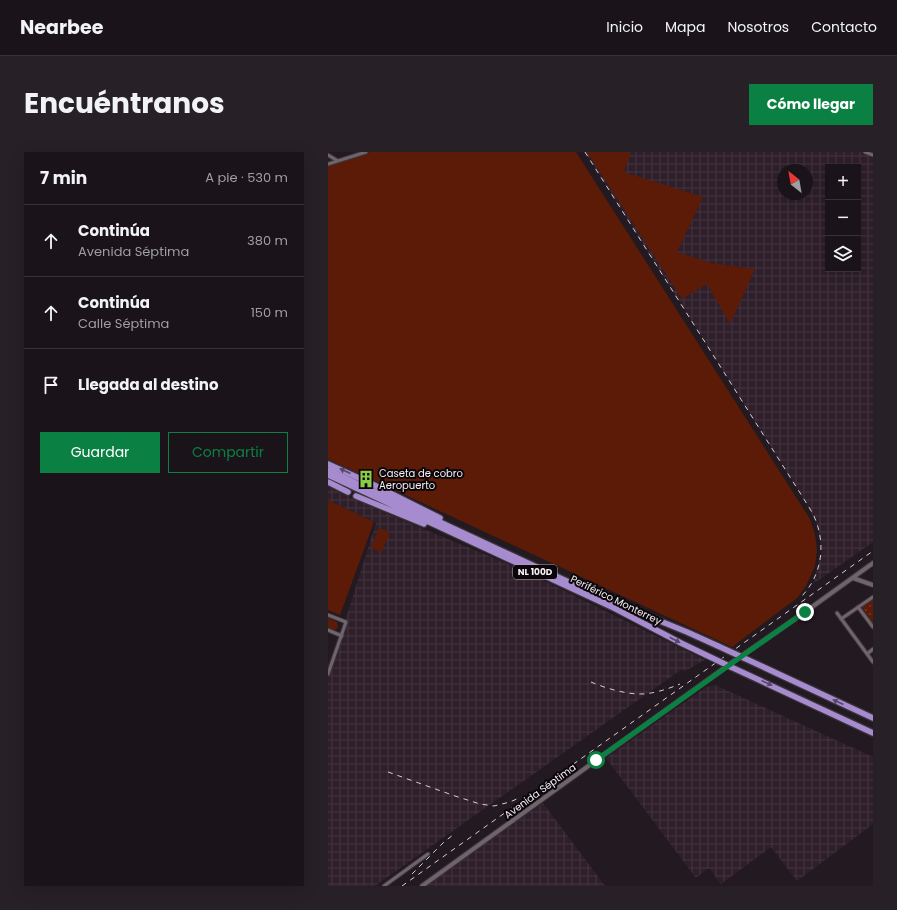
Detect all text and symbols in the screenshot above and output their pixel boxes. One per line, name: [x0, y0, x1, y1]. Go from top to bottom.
text: Nearbee: [20, 14, 103, 41]
text: Inicio: [606, 17, 643, 37]
text: Mapa: [665, 17, 706, 37]
text: Nosotros: [728, 17, 789, 37]
text: Contacto: [811, 17, 877, 37]
text: Encuéntranos: [24, 84, 225, 123]
button: Cómo llegar: [749, 84, 873, 125]
north arrow: [777, 164, 813, 200]
map controls: [825, 164, 861, 272]
button: +: [825, 164, 861, 200]
text: 7 min: [40, 166, 87, 190]
text: A pie · 530 m: [205, 168, 288, 187]
button: −: [825, 200, 861, 236]
text: Continúa: [78, 220, 150, 241]
icon: ahead: [40, 230, 62, 252]
text: 380 m: [247, 231, 288, 250]
button: layers: [825, 236, 861, 272]
text: Avenida Séptima: [78, 242, 189, 261]
text: Continúa: [78, 292, 150, 313]
icon: ahead: [40, 302, 62, 324]
text: 150 m: [251, 303, 288, 322]
text: Calle Séptima: [78, 314, 169, 333]
icon: arrive: [40, 374, 62, 396]
text: Llegada al destino: [78, 374, 219, 395]
button: Guardar: [40, 432, 160, 473]
button: Compartir: [168, 432, 288, 473]
place label: Caseta de cobro Aeropuerto: [379, 466, 463, 493]
one-way arrow: [339, 468, 350, 474]
building icon: Caseta de cobro Aeropuerto: [356, 469, 376, 489]
road number: NL 100D: [513, 565, 557, 579]
street label: Periférico Monterrey: [568, 571, 664, 629]
route end: [796, 603, 814, 621]
one-way arrow: [670, 637, 681, 643]
one-way arrow: [761, 680, 772, 686]
one-way arrow: [832, 699, 843, 705]
route start: [587, 751, 605, 769]
street label: Avenida Séptima: [501, 760, 579, 822]

